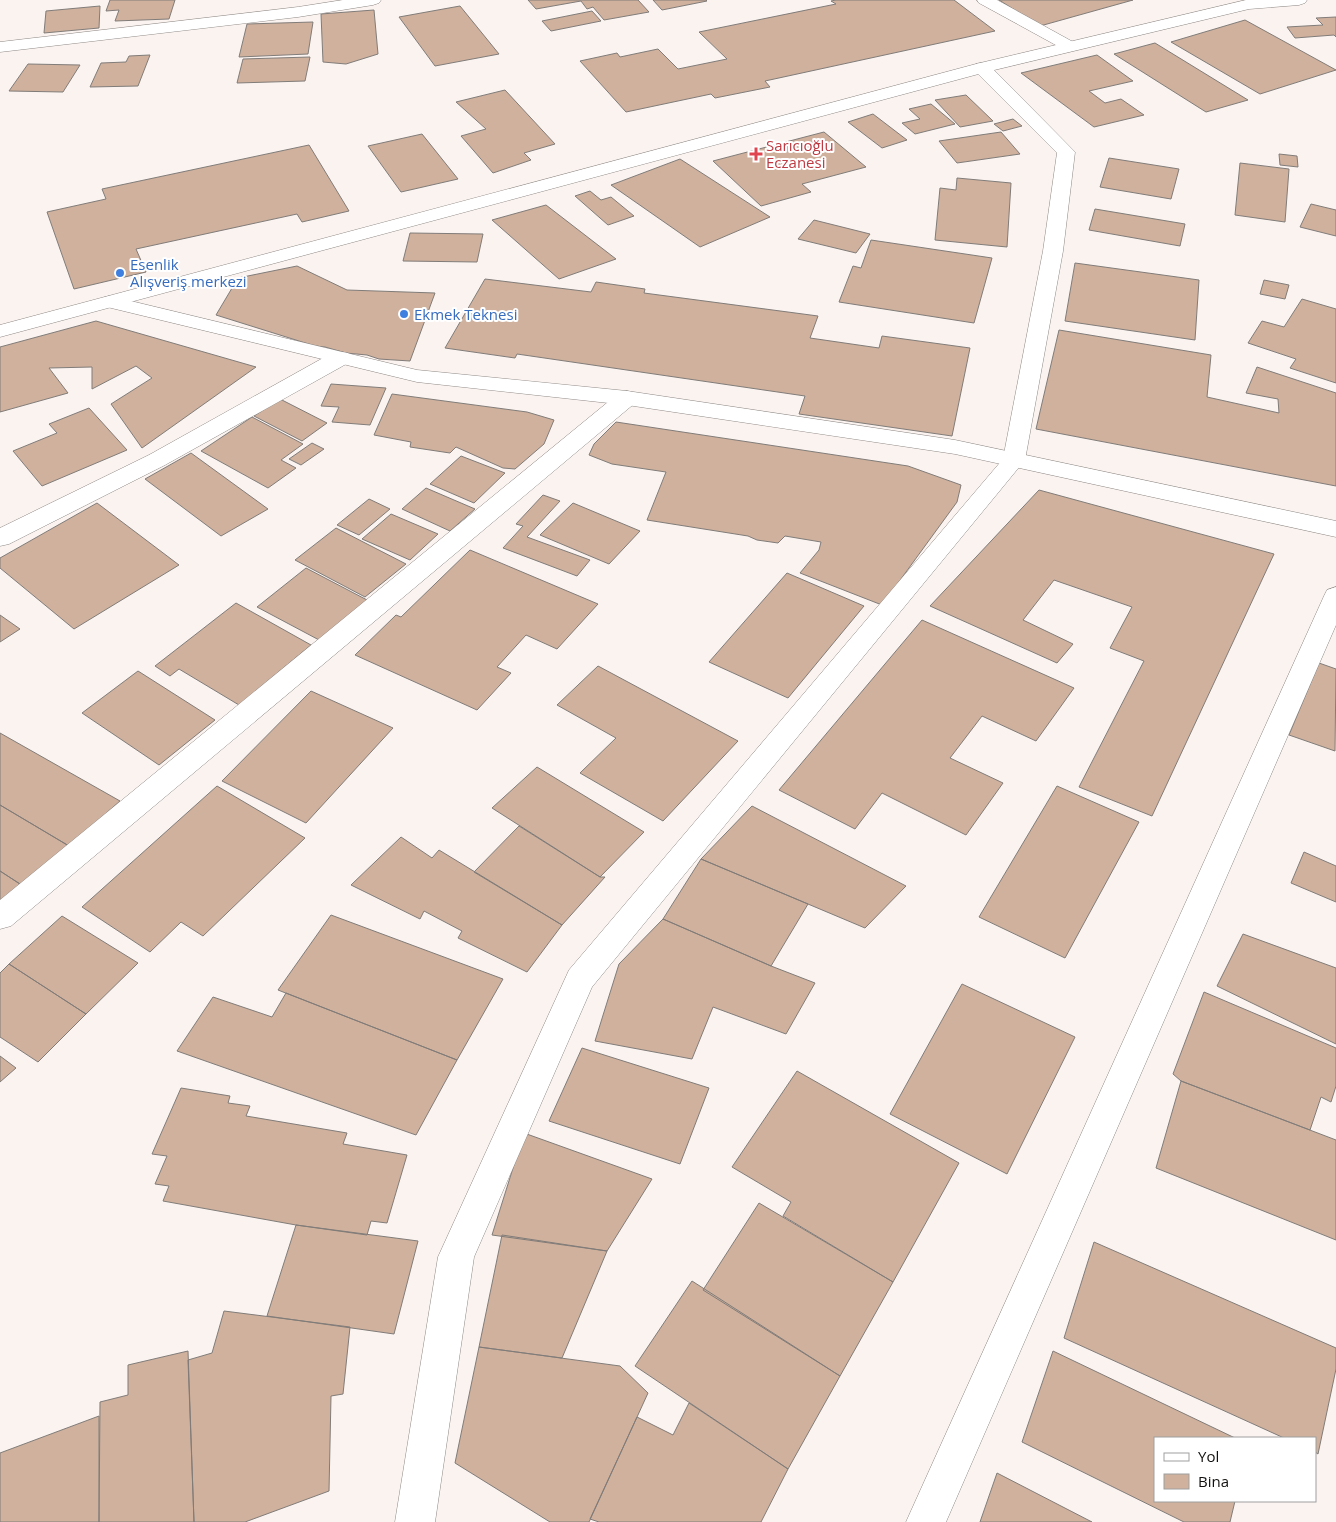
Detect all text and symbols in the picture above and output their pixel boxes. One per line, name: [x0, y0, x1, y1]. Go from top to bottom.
place label: Sarıcıoğlu Eczanesi: [766, 135, 834, 172]
marker: Sarıcıoğlu Eczanesi: [750, 148, 762, 160]
place label: Esenlik Alışveriş merkezi: [130, 254, 247, 291]
marker: Esenlik Alışveriş merkezi: [114, 267, 126, 279]
place label: Ekmek Teknesi: [414, 304, 517, 324]
marker: Ekmek Teknesi: [398, 308, 410, 320]
legend: [1154, 1437, 1316, 1502]
text: Yol: [1198, 1446, 1219, 1466]
text: Bina: [1198, 1471, 1229, 1491]

